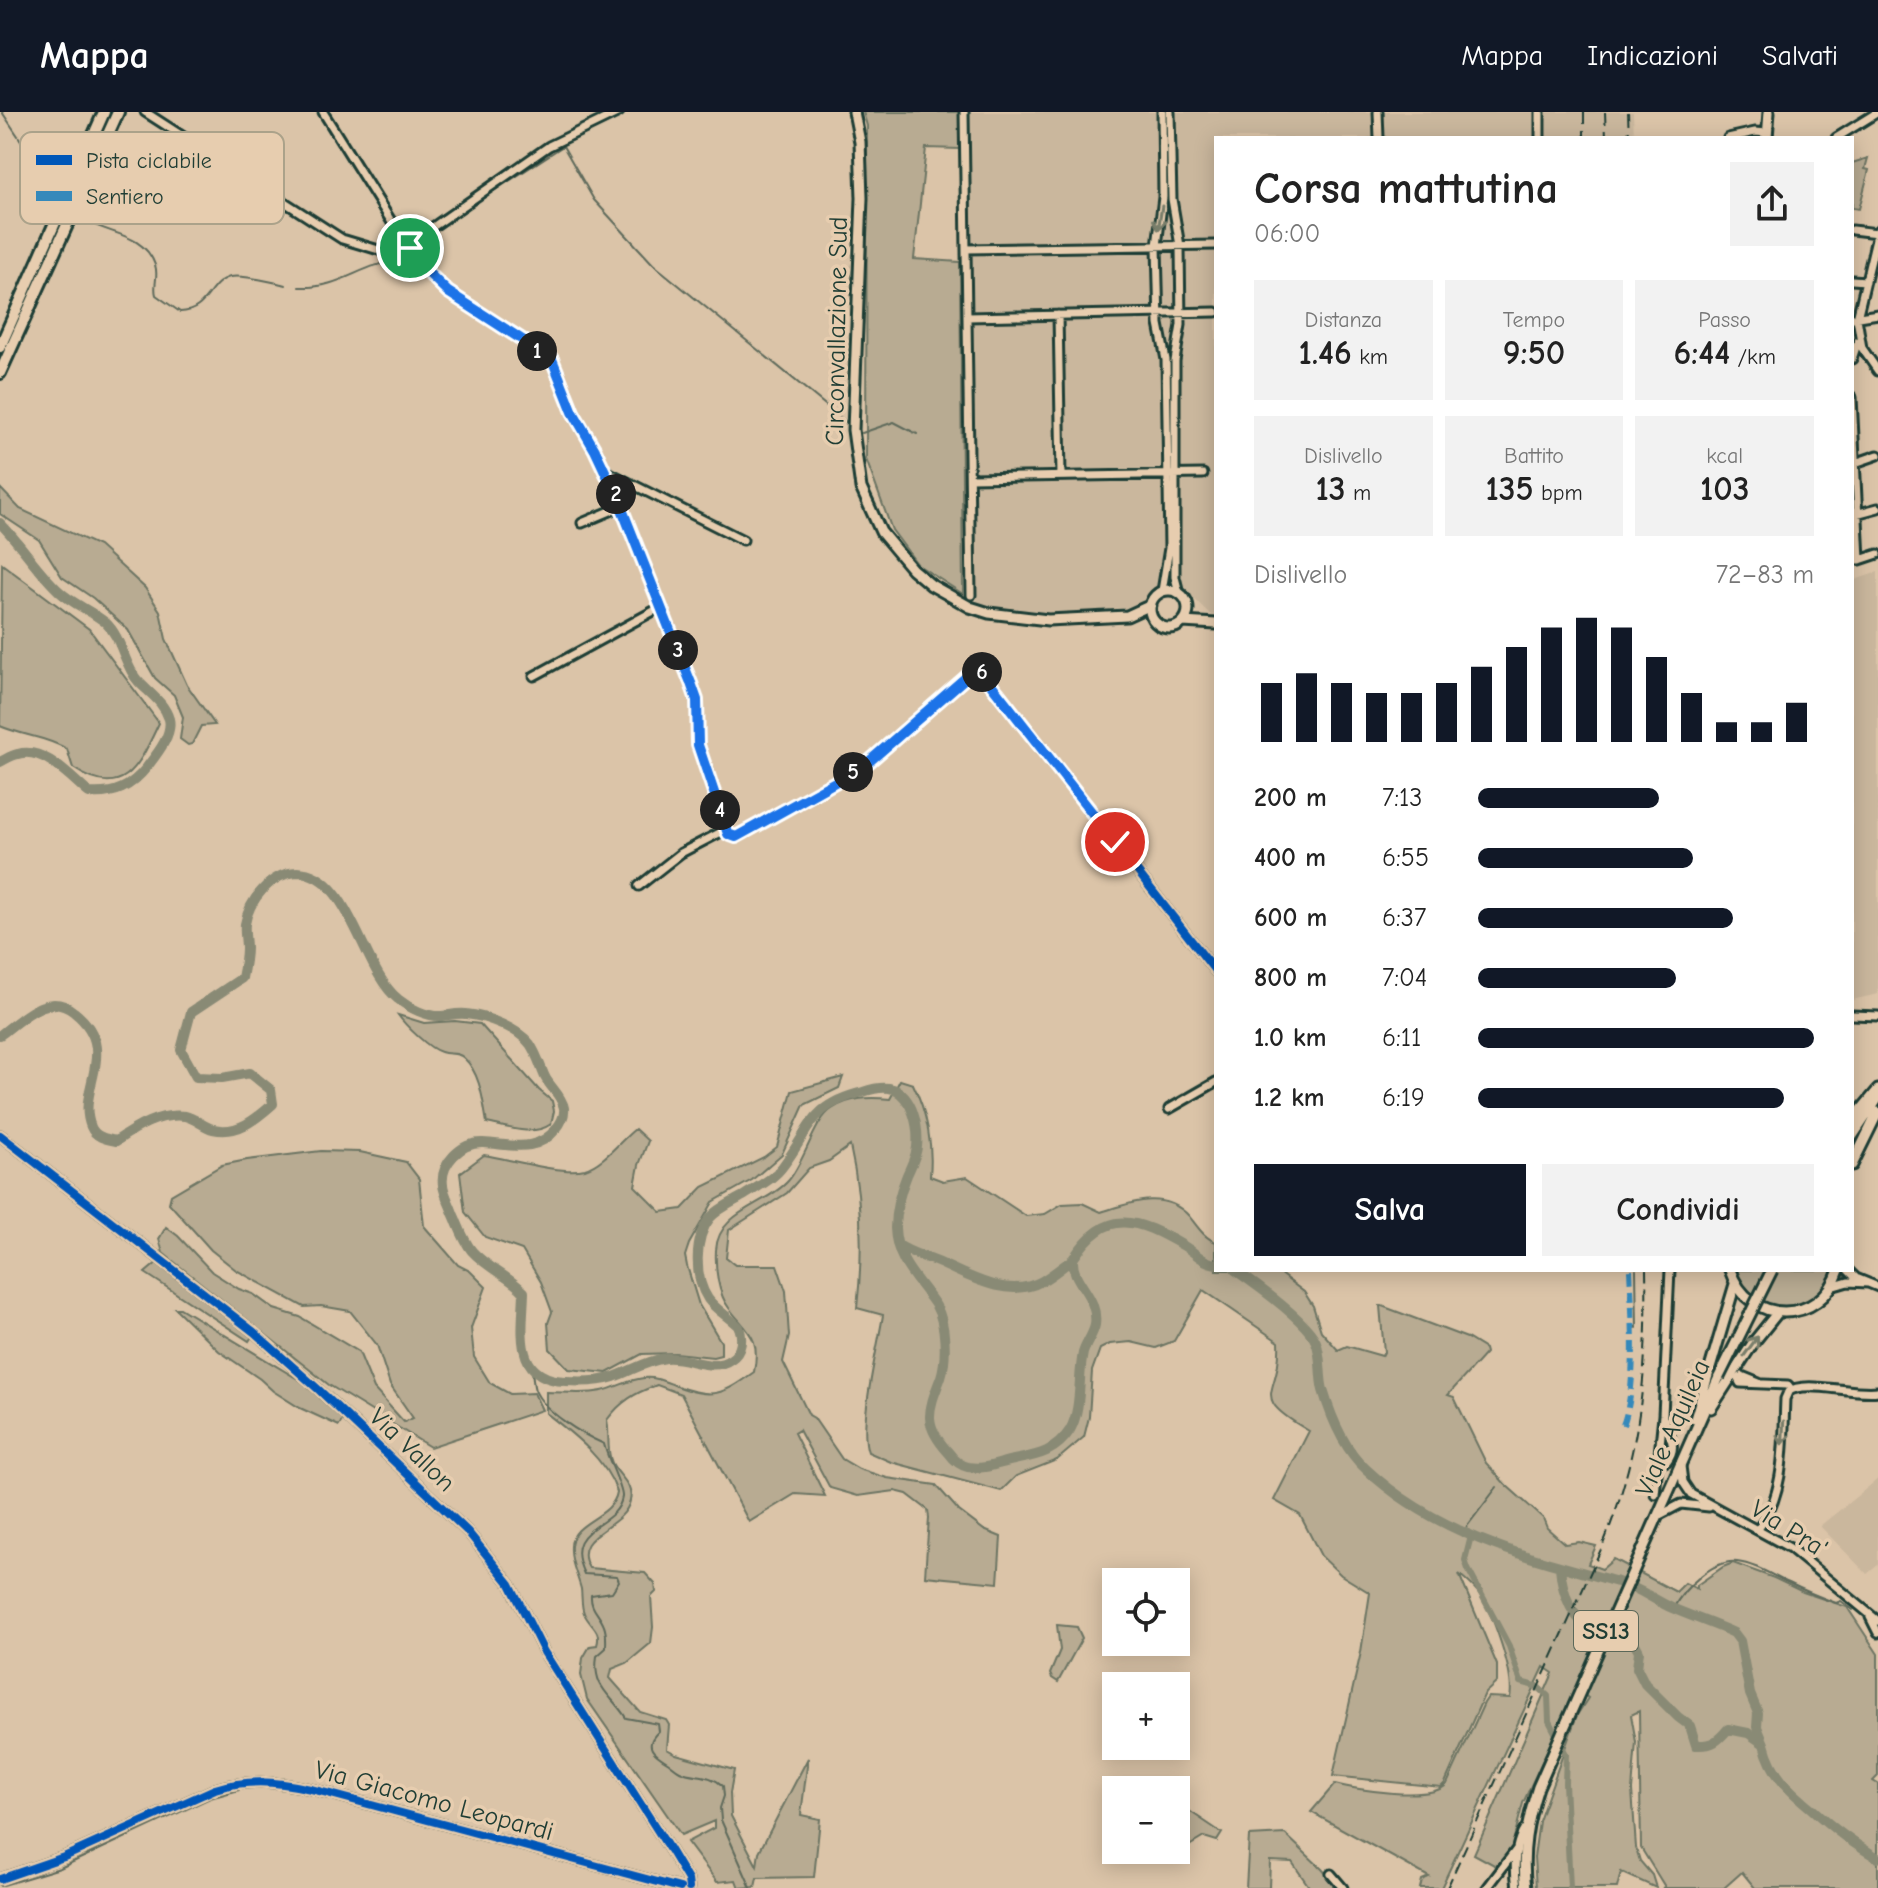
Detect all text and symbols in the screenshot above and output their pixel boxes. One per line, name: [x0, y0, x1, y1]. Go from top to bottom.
text: Mappa: [40, 34, 149, 78]
text: Mappa: [1461, 40, 1543, 72]
text: Indicazioni: [1587, 40, 1718, 72]
text: Salvati: [1762, 40, 1838, 72]
legend: [20, 132, 284, 224]
text: Pista ciclabile: [86, 148, 212, 174]
button: share: [1730, 162, 1814, 246]
text: Corsa mattutina: [1254, 163, 1558, 214]
text: Sentiero: [86, 184, 164, 210]
one-way arrow: [1152, 205, 1167, 230]
pin: [376, 214, 444, 282]
street label: Circonvallazione Sud: [820, 216, 854, 446]
text: 06:00: [1254, 219, 1320, 249]
icon: arrive: [388, 226, 432, 270]
text: Distanza: [1305, 307, 1382, 333]
text: Tempo: [1503, 307, 1565, 333]
text: Passo: [1698, 307, 1751, 333]
pin: 1: [517, 331, 557, 371]
text: 1.46: [1299, 333, 1352, 373]
text: 9:50: [1503, 333, 1565, 373]
text: 6:44: [1673, 333, 1730, 373]
text: 1: [533, 338, 541, 364]
text: km: [1352, 344, 1388, 370]
text: /km: [1730, 344, 1776, 370]
text: Dislivello: [1304, 443, 1383, 469]
text: Battito: [1504, 443, 1564, 469]
text: kcal: [1706, 443, 1743, 469]
text: 13: [1315, 469, 1346, 509]
text: 135: [1485, 469, 1534, 509]
text: 103: [1700, 469, 1749, 509]
pin: 2: [596, 474, 636, 514]
text: m: [1346, 480, 1371, 506]
text: bpm: [1534, 480, 1583, 506]
text: 2: [611, 481, 621, 507]
text: Dislivello: [1254, 560, 1347, 590]
text: 72–83 m: [1716, 560, 1814, 590]
pin: 3: [658, 630, 698, 670]
text: 3: [673, 637, 683, 663]
pin: 6: [962, 652, 1002, 692]
text: 6: [976, 659, 988, 685]
pin: 5: [833, 752, 873, 792]
text: 5: [847, 759, 859, 785]
text: 200 m: [1254, 783, 1327, 813]
text: 7:13: [1382, 783, 1422, 813]
pin: 4: [700, 790, 740, 830]
text: 4: [715, 797, 725, 823]
pin: [1081, 808, 1149, 876]
icon: check: [1093, 820, 1137, 864]
text: 400 m: [1254, 843, 1326, 873]
text: 6:55: [1382, 843, 1429, 873]
text: 600 m: [1254, 903, 1327, 933]
text: 6:37: [1382, 903, 1426, 933]
text: 800 m: [1254, 963, 1327, 993]
text: 7:04: [1382, 963, 1427, 993]
text: 1.0 km: [1254, 1023, 1326, 1053]
text: 6:11: [1382, 1023, 1421, 1053]
text: 1.2 km: [1254, 1083, 1325, 1113]
text: 6:19: [1382, 1083, 1425, 1113]
button: Salva: [1254, 1164, 1526, 1256]
button: Condividi: [1542, 1164, 1814, 1256]
one-way arrow: [1743, 1335, 1759, 1357]
street label: Viale Aquileia: [1630, 1355, 1716, 1501]
street label: Via Vallon: [363, 1402, 461, 1498]
one-way arrow: [1776, 1419, 1791, 1446]
street label: Via Pra': [1745, 1494, 1833, 1564]
map controls: [1102, 1568, 1190, 1864]
button: locate: [1102, 1568, 1190, 1656]
road number: SS13: [1574, 1611, 1638, 1651]
button: +: [1102, 1672, 1190, 1760]
street label: Via Giacomo Leopardi: [311, 1755, 557, 1847]
button: −: [1102, 1776, 1190, 1864]

